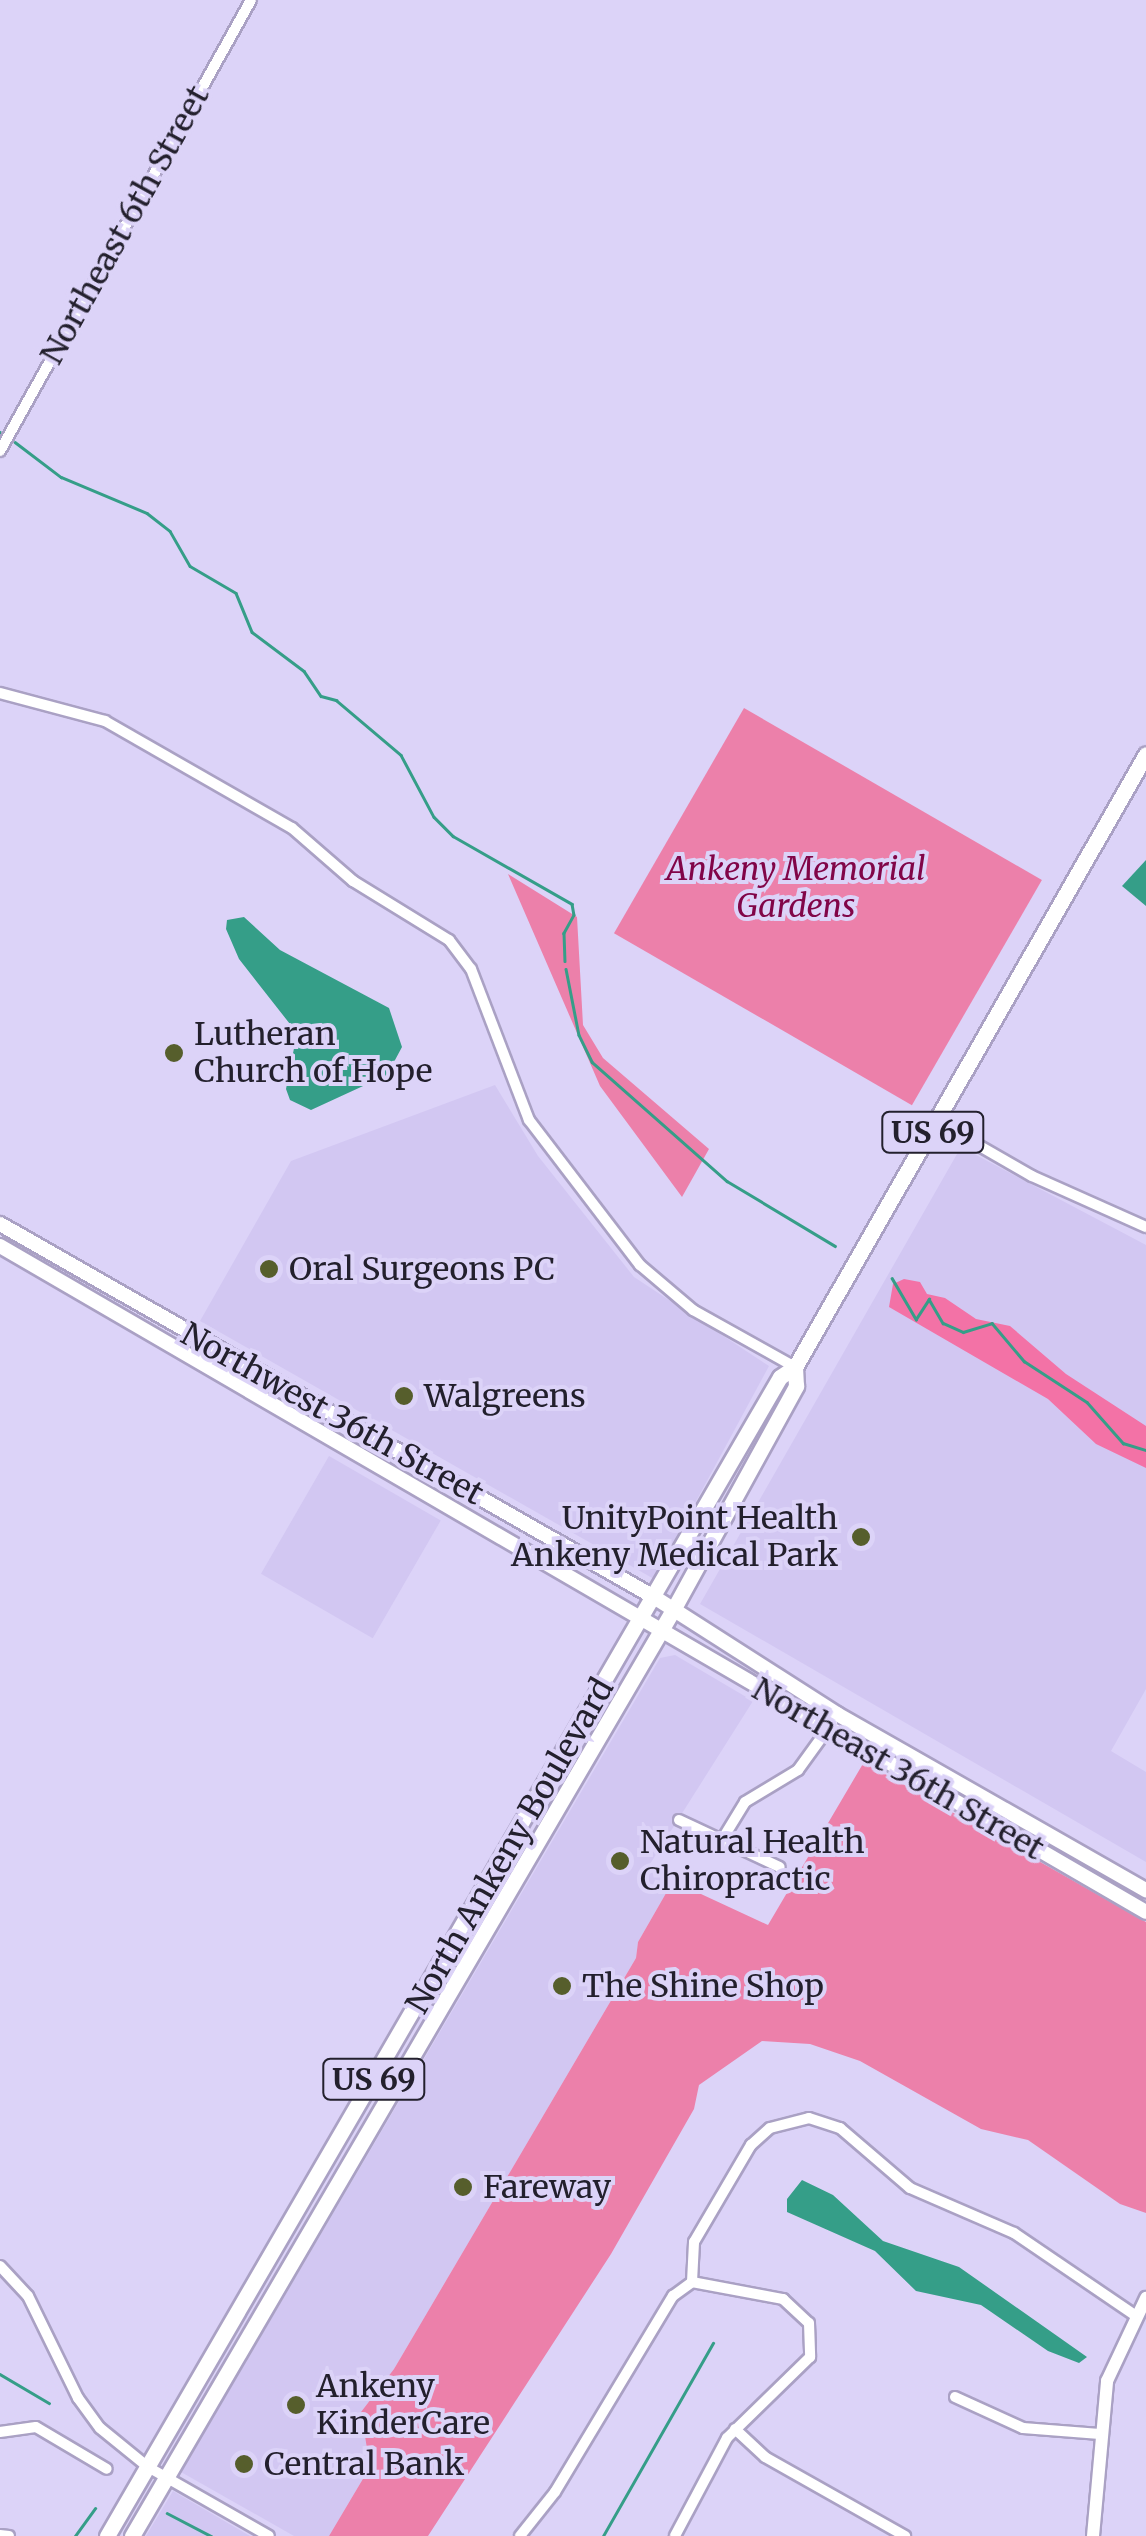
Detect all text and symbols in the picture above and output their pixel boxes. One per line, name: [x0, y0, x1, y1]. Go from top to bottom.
street label: Northeast 6th Street: [33, 79, 217, 371]
park label: Ankeny Memorial Gardens: [666, 851, 926, 926]
place label: Lutheran Church of Hope: [194, 1016, 432, 1091]
marker: Lutheran Church of Hope: [163, 1042, 185, 1064]
road number: US 69: [880, 1107, 986, 1157]
place label: Oral Surgeons PC: [289, 1250, 555, 1288]
marker: Oral Surgeons PC: [258, 1258, 280, 1280]
street label: Northwest 36th Street: [174, 1315, 490, 1513]
place label: Walgreens: [424, 1377, 586, 1415]
marker: Walgreens: [393, 1385, 415, 1407]
place label: UnityPoint Health Ankeny Medical Park: [511, 1500, 838, 1575]
marker: UnityPoint Health Ankeny Medical Park: [848, 1524, 874, 1550]
street label: Northeast 36th Street: [745, 1670, 1051, 1868]
street label: North Ankeny Boulevard: [398, 1672, 622, 2020]
place label: Natural Health Chiropractic: [640, 1824, 865, 1899]
marker: Natural Health Chiropractic: [609, 1850, 631, 1872]
place label: The Shine Shop: [582, 1967, 824, 2005]
marker: The Shine Shop: [551, 1975, 573, 1997]
road number: US 69: [322, 2054, 426, 2104]
place label: Fareway: [483, 2168, 611, 2206]
marker: Fareway: [452, 2176, 474, 2198]
place label: Ankeny KinderCare: [316, 2368, 490, 2443]
marker: Ankeny KinderCare: [285, 2394, 307, 2416]
place label: Central Bank: [264, 2445, 464, 2483]
marker: Central Bank: [233, 2453, 255, 2475]

